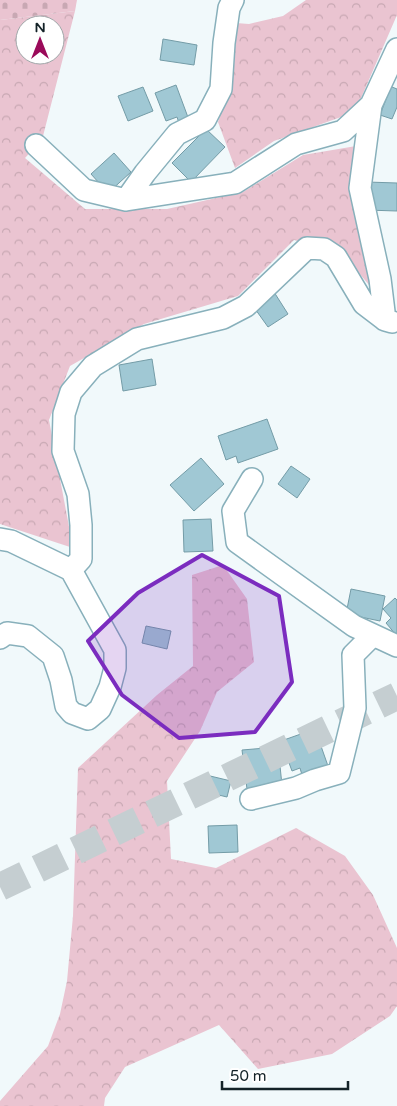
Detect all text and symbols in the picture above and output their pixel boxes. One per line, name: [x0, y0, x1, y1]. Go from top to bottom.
north arrow: [15, 15, 65, 65]
text: N: [34, 19, 46, 36]
scale bar: [222, 1058, 348, 1090]
text: 50 m: [230, 1067, 267, 1085]

